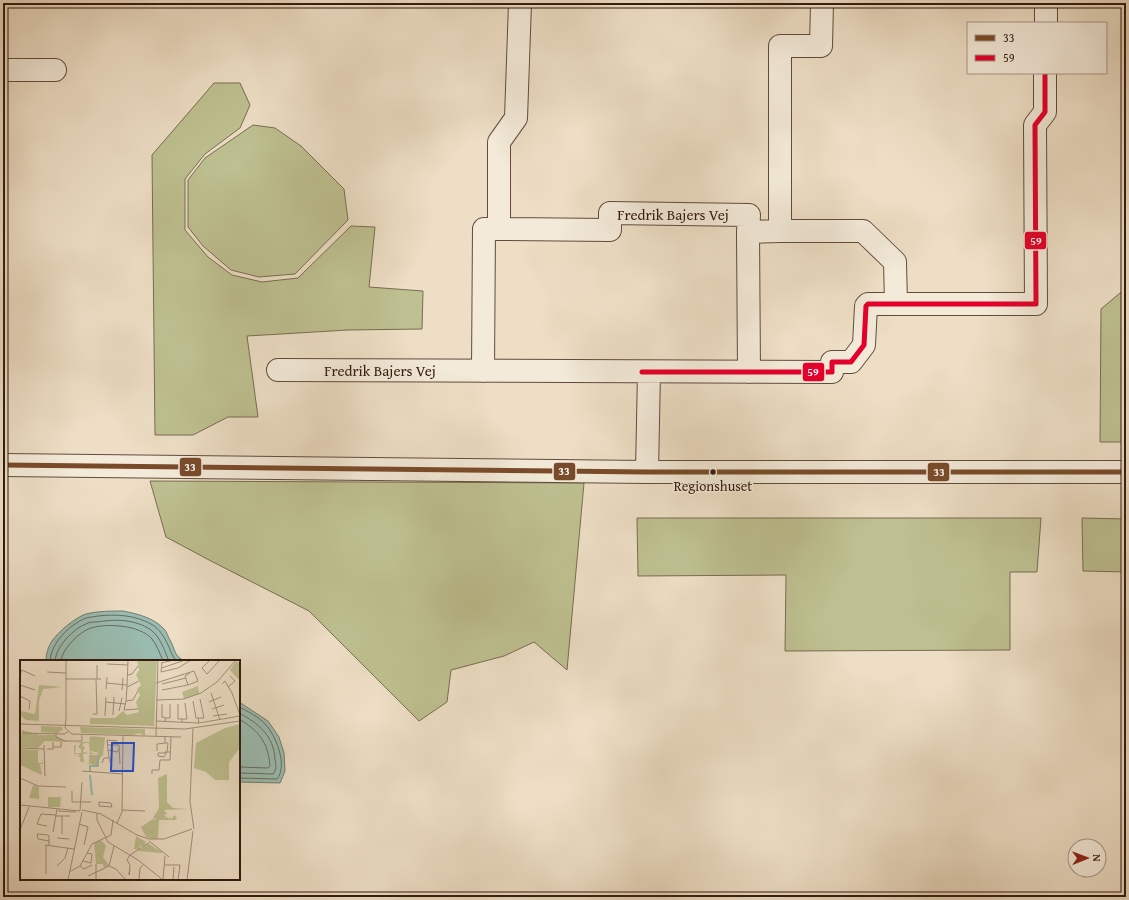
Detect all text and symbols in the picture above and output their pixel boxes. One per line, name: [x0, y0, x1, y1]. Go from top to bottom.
legend: [967, 22, 1107, 74]
text: 33: [1003, 29, 1015, 46]
text: 59: [1003, 49, 1015, 66]
street label: Fredrik Bajers Vej: [617, 204, 729, 225]
line badge: 59: [1024, 231, 1047, 250]
text: 59: [1030, 233, 1042, 249]
street label: Fredrik Bajers Vej: [324, 360, 436, 381]
line badge: 59: [802, 362, 825, 382]
text: 59: [807, 364, 819, 380]
line badge: 33: [179, 457, 202, 477]
text: 33: [184, 459, 196, 475]
line badge: 33: [553, 462, 576, 481]
line badge: 33: [927, 462, 950, 482]
text: 33: [558, 463, 570, 479]
text: 33: [933, 464, 945, 480]
marker: Regionshuset: [708, 467, 718, 477]
place label: Regionshuset: [674, 476, 752, 496]
inset map: [20, 660, 240, 880]
north arrow: [1067, 838, 1107, 878]
text: N: [1089, 854, 1105, 862]

